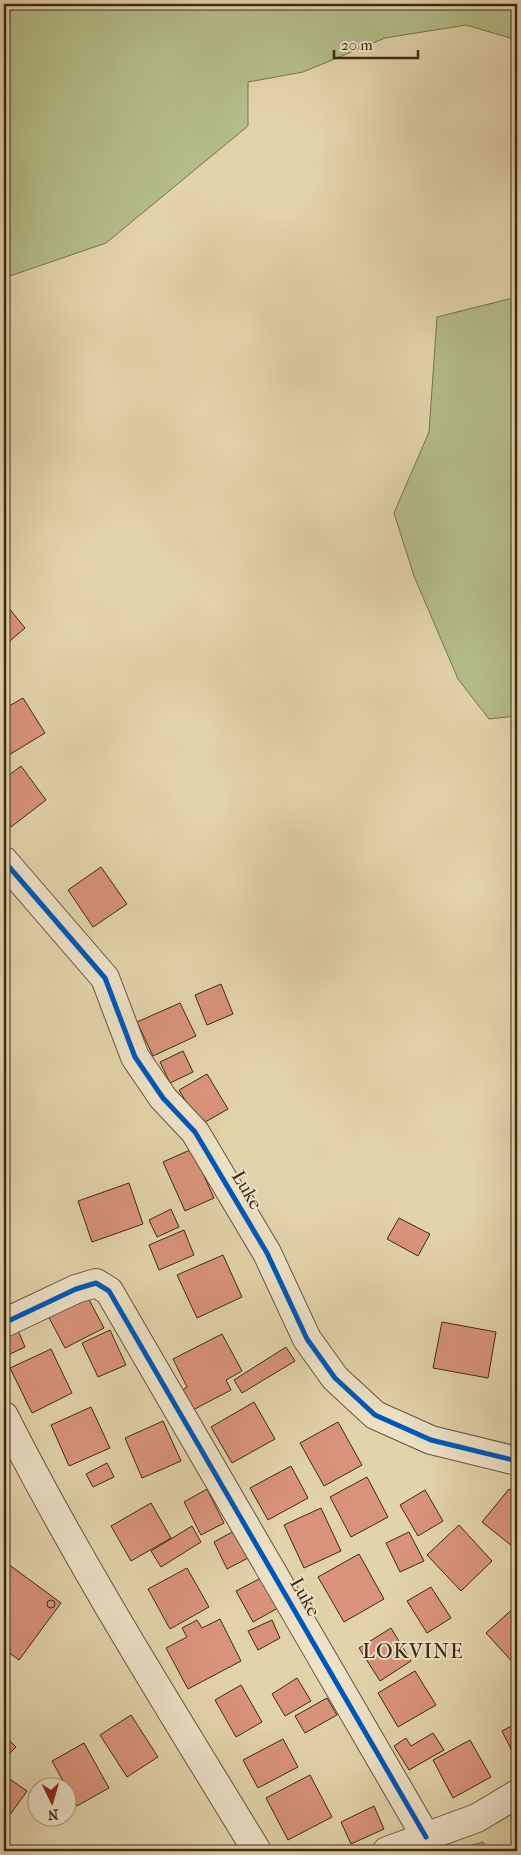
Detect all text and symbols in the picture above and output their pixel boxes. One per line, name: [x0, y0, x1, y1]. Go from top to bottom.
scale bar: [334, 28, 417, 60]
text: 20 m: [341, 36, 373, 54]
street label: Luke: [227, 1167, 267, 1213]
street label: Luke: [285, 1574, 325, 1620]
district label: LOKVINE: [362, 1639, 464, 1663]
north arrow: [28, 1778, 78, 1828]
text: N: [47, 1806, 59, 1823]

